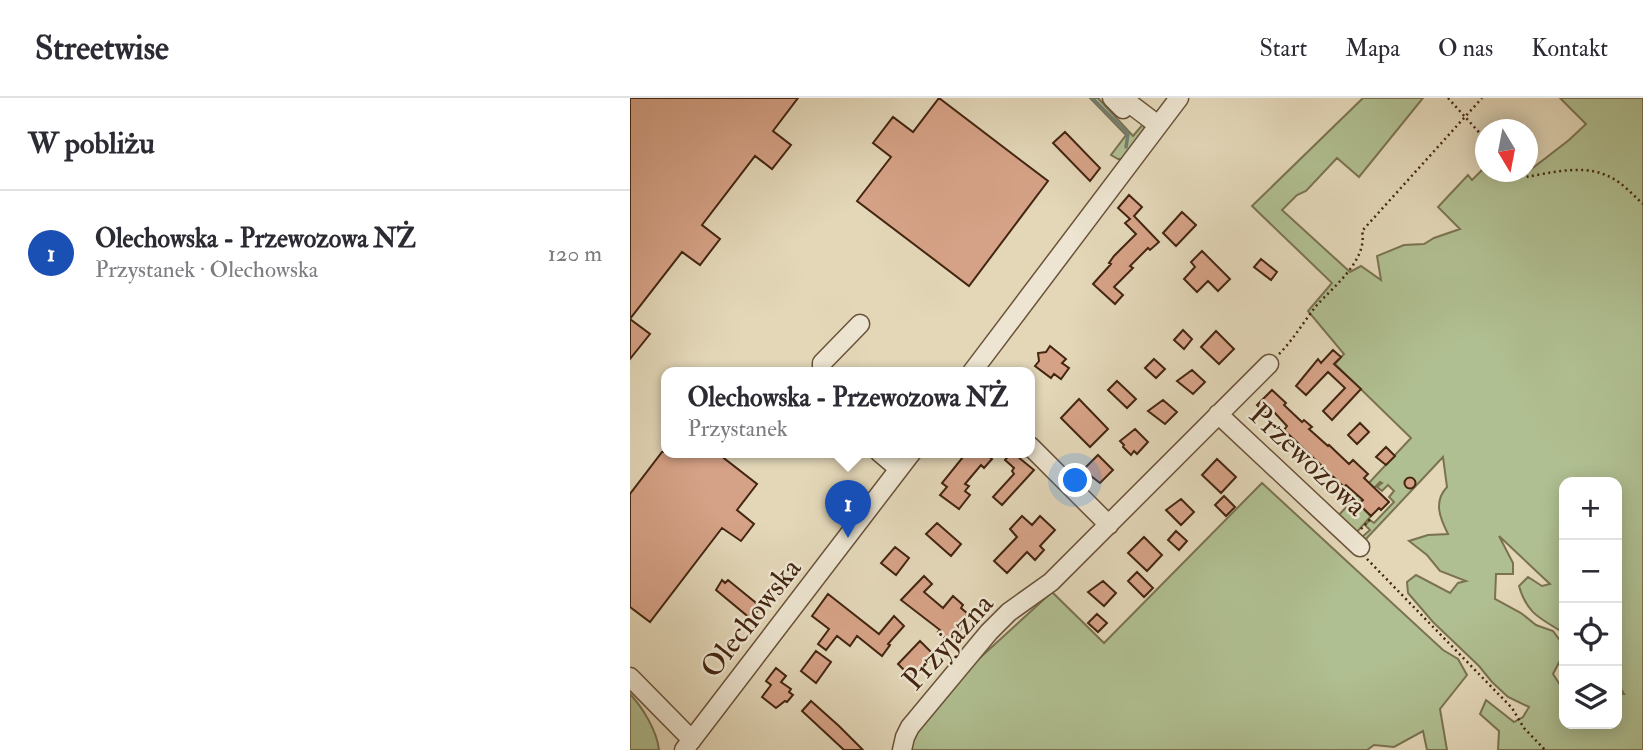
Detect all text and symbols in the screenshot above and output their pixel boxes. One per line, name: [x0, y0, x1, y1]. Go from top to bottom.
text: Streetwise: [35, 28, 169, 69]
text: Start: [1259, 33, 1307, 64]
text: Mapa: [1345, 33, 1400, 64]
text: O nas: [1438, 33, 1493, 64]
text: Kontakt: [1531, 33, 1608, 64]
north arrow: [1475, 119, 1538, 182]
text: W pobliżu: [28, 125, 155, 162]
text: Olechowska - Przewozowa NŻ: [95, 223, 416, 255]
text: 1: [47, 239, 55, 268]
text: 120 m: [548, 239, 602, 268]
text: Przystanek · Olechowska: [95, 255, 318, 284]
popup: [661, 367, 1035, 458]
text: Olechowska - Przewozowa NŻ: [687, 382, 1009, 414]
street label: Przewozowa: [1241, 396, 1375, 524]
text: Przystanek: [687, 414, 788, 443]
your location: [1058, 463, 1092, 497]
map controls: [1559, 477, 1622, 729]
button: +: [1559, 477, 1622, 540]
pin: 1: [825, 480, 871, 538]
button: −: [1559, 540, 1622, 603]
street label: Olechowska: [693, 550, 810, 685]
street label: Przyjazna: [895, 585, 1002, 698]
button: locate: [1559, 603, 1622, 666]
button: layers: [1559, 666, 1622, 729]

